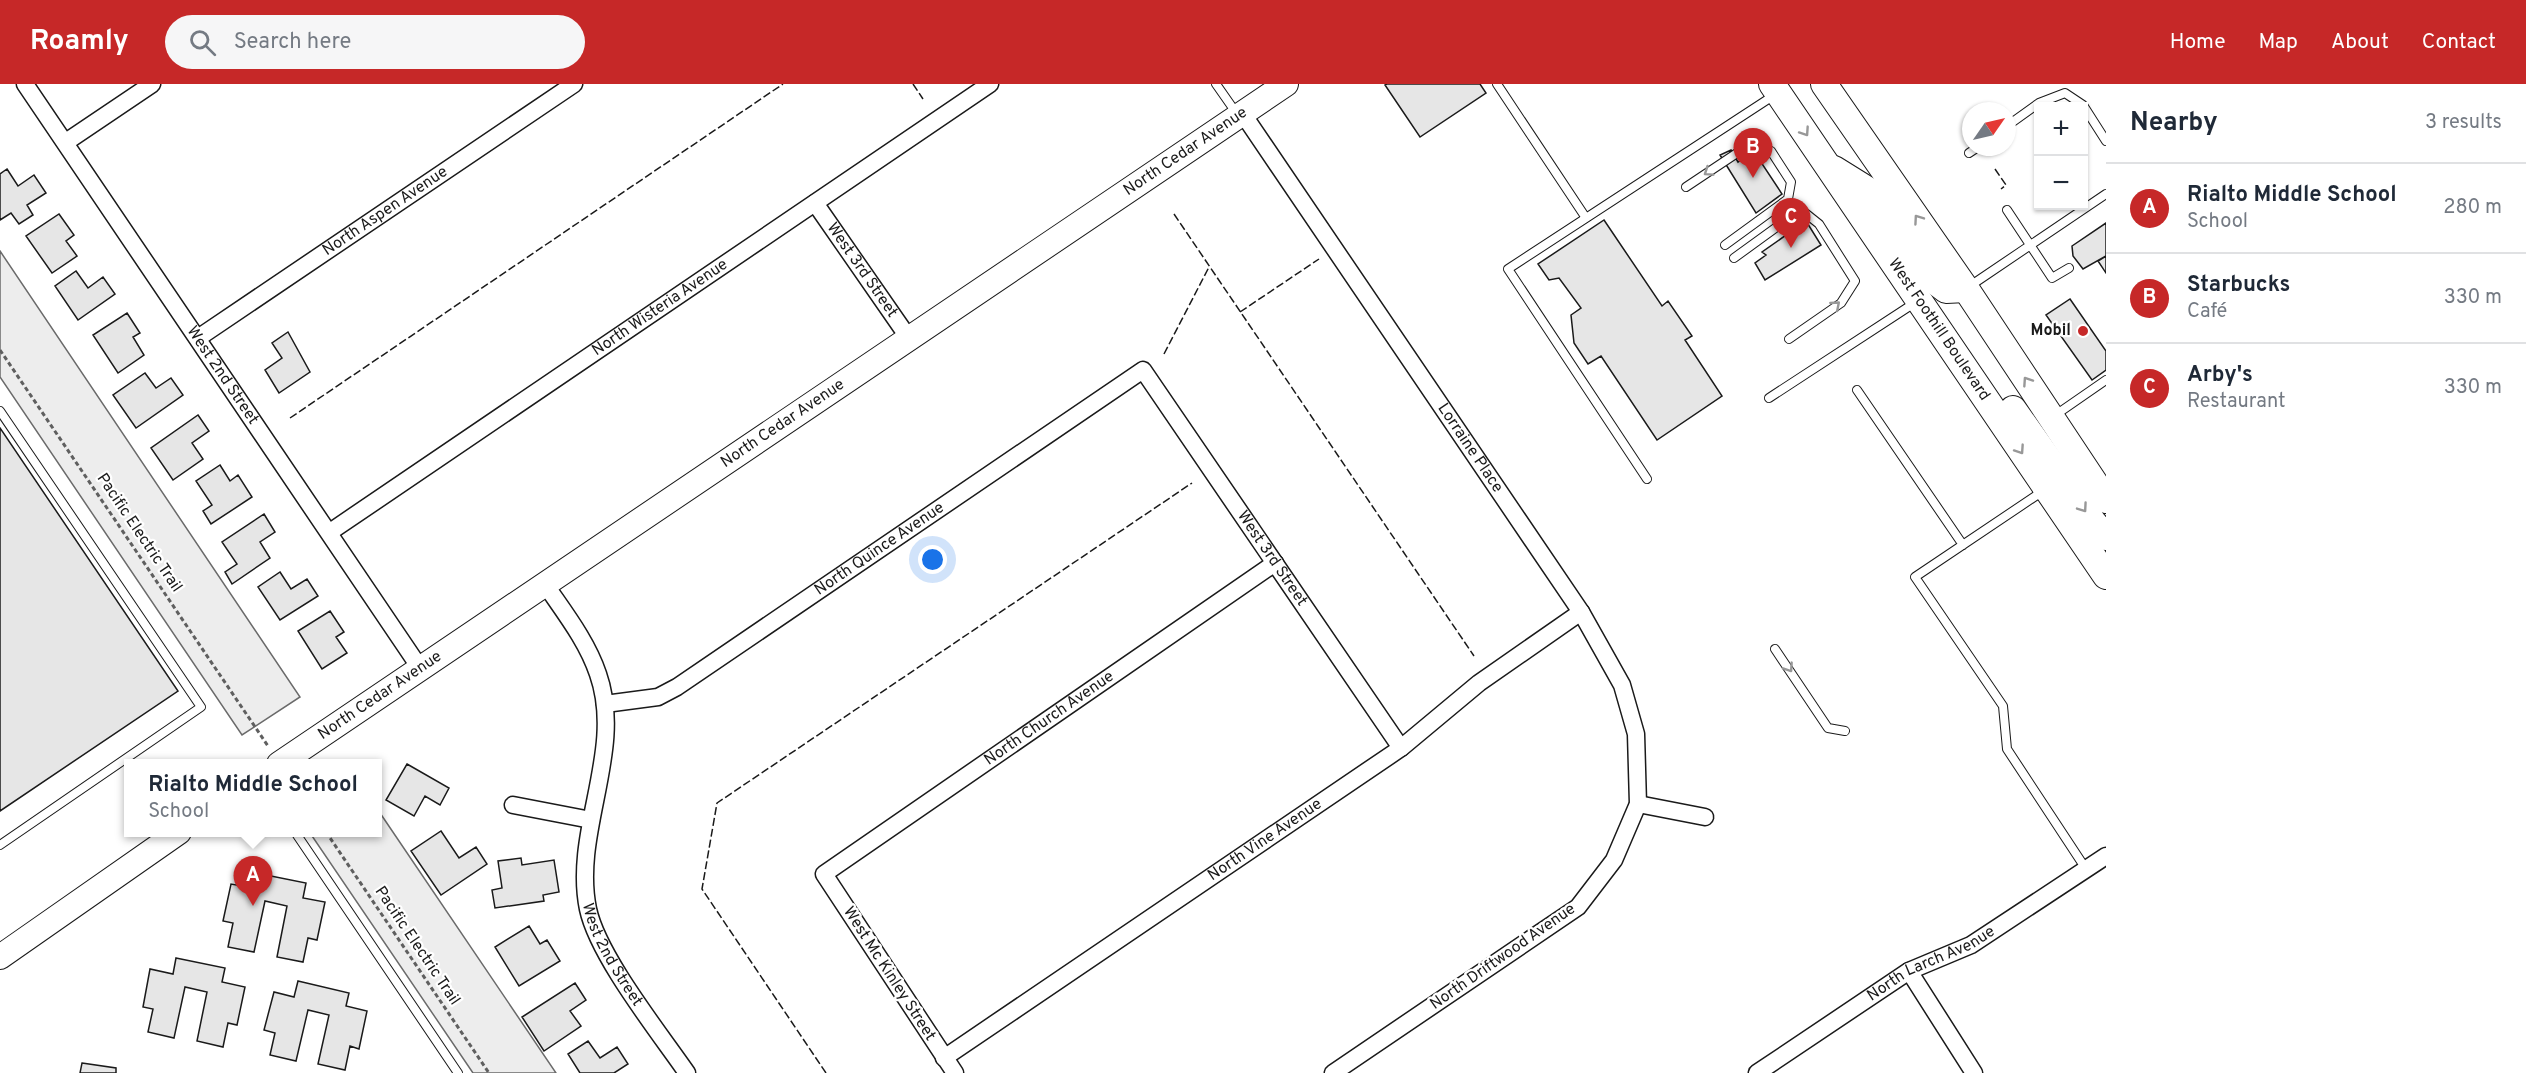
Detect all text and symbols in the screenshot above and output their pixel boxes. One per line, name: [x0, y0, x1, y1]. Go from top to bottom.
search box: [165, 15, 585, 69]
text: Roamly: [30, 24, 129, 60]
icon: search: [186, 26, 219, 59]
text: Search here: [234, 29, 351, 56]
text: Home: [2170, 29, 2226, 56]
text: Map: [2259, 29, 2298, 56]
text: About: [2331, 29, 2389, 56]
text: Contact: [2422, 29, 2496, 56]
north arrow: [1962, 102, 2016, 156]
map controls: [2034, 102, 2088, 210]
button: +: [2034, 102, 2088, 156]
street label: North Cedar Avenue: [1120, 103, 1251, 201]
text: Nearby: [2130, 107, 2218, 140]
text: 3 results: [2425, 110, 2502, 136]
one-way arrow: [1798, 126, 1809, 137]
pin: B: [1734, 128, 1772, 178]
button: −: [2034, 156, 2088, 210]
street label: North Aspen Avenue: [319, 162, 452, 261]
one-way arrow: [1703, 165, 1714, 176]
text: Rialto Middle School: [2187, 182, 2397, 209]
text: A: [2142, 195, 2157, 221]
text: 280 m: [2443, 195, 2502, 221]
pin: C: [1772, 198, 1810, 248]
text: School: [2187, 209, 2248, 235]
one-way arrow: [1914, 215, 1925, 226]
street label: West 3rd Street: [822, 219, 902, 322]
street label: North Wisteria Avenue: [588, 255, 732, 361]
street label: West Foothill Boulevard: [1883, 255, 1994, 405]
text: Starbucks: [2187, 272, 2290, 299]
text: B: [2143, 285, 2156, 311]
text: 330 m: [2444, 285, 2502, 311]
text: Café: [2187, 299, 2227, 325]
one-way arrow: [1830, 301, 1840, 312]
place label: Mobil: [2031, 321, 2071, 341]
street label: West 2nd Street: [182, 322, 263, 429]
marker: Mobil: [2076, 324, 2090, 338]
text: Arby's: [2187, 362, 2253, 389]
street label: North Cedar Avenue: [717, 375, 849, 473]
text: C: [2143, 375, 2156, 401]
text: 330 m: [2444, 375, 2502, 401]
one-way arrow: [2024, 376, 2035, 387]
text: Restaurant: [2187, 389, 2286, 415]
street label: Lorraine Place: [1432, 400, 1507, 497]
one-way arrow: [2013, 444, 2024, 455]
street label: Pacific Electric Trail: [92, 470, 186, 596]
street label: North Quince Avenue: [811, 498, 948, 600]
one-way arrow: [2076, 502, 2087, 513]
street label: West 3rd Street: [1232, 507, 1311, 610]
your location: [918, 545, 947, 574]
street label: North Cedar Avenue: [314, 647, 446, 745]
one-way arrow: [1782, 662, 1793, 673]
street label: North Church Avenue: [981, 667, 1118, 770]
popup: [124, 759, 382, 837]
text: Rialto Middle School: [148, 772, 358, 799]
street label: North Vine Avenue: [1204, 794, 1326, 886]
text: School: [148, 799, 209, 825]
pin: A: [234, 856, 272, 906]
street label: Pacific Electric Trail: [370, 883, 464, 1009]
street label: North Driftwood Avenue: [1426, 899, 1580, 1015]
street label: West 2nd Street: [577, 901, 647, 1010]
street label: West Mc Kinley Street: [838, 903, 940, 1045]
street label: North Larch Avenue: [1863, 922, 1999, 1006]

